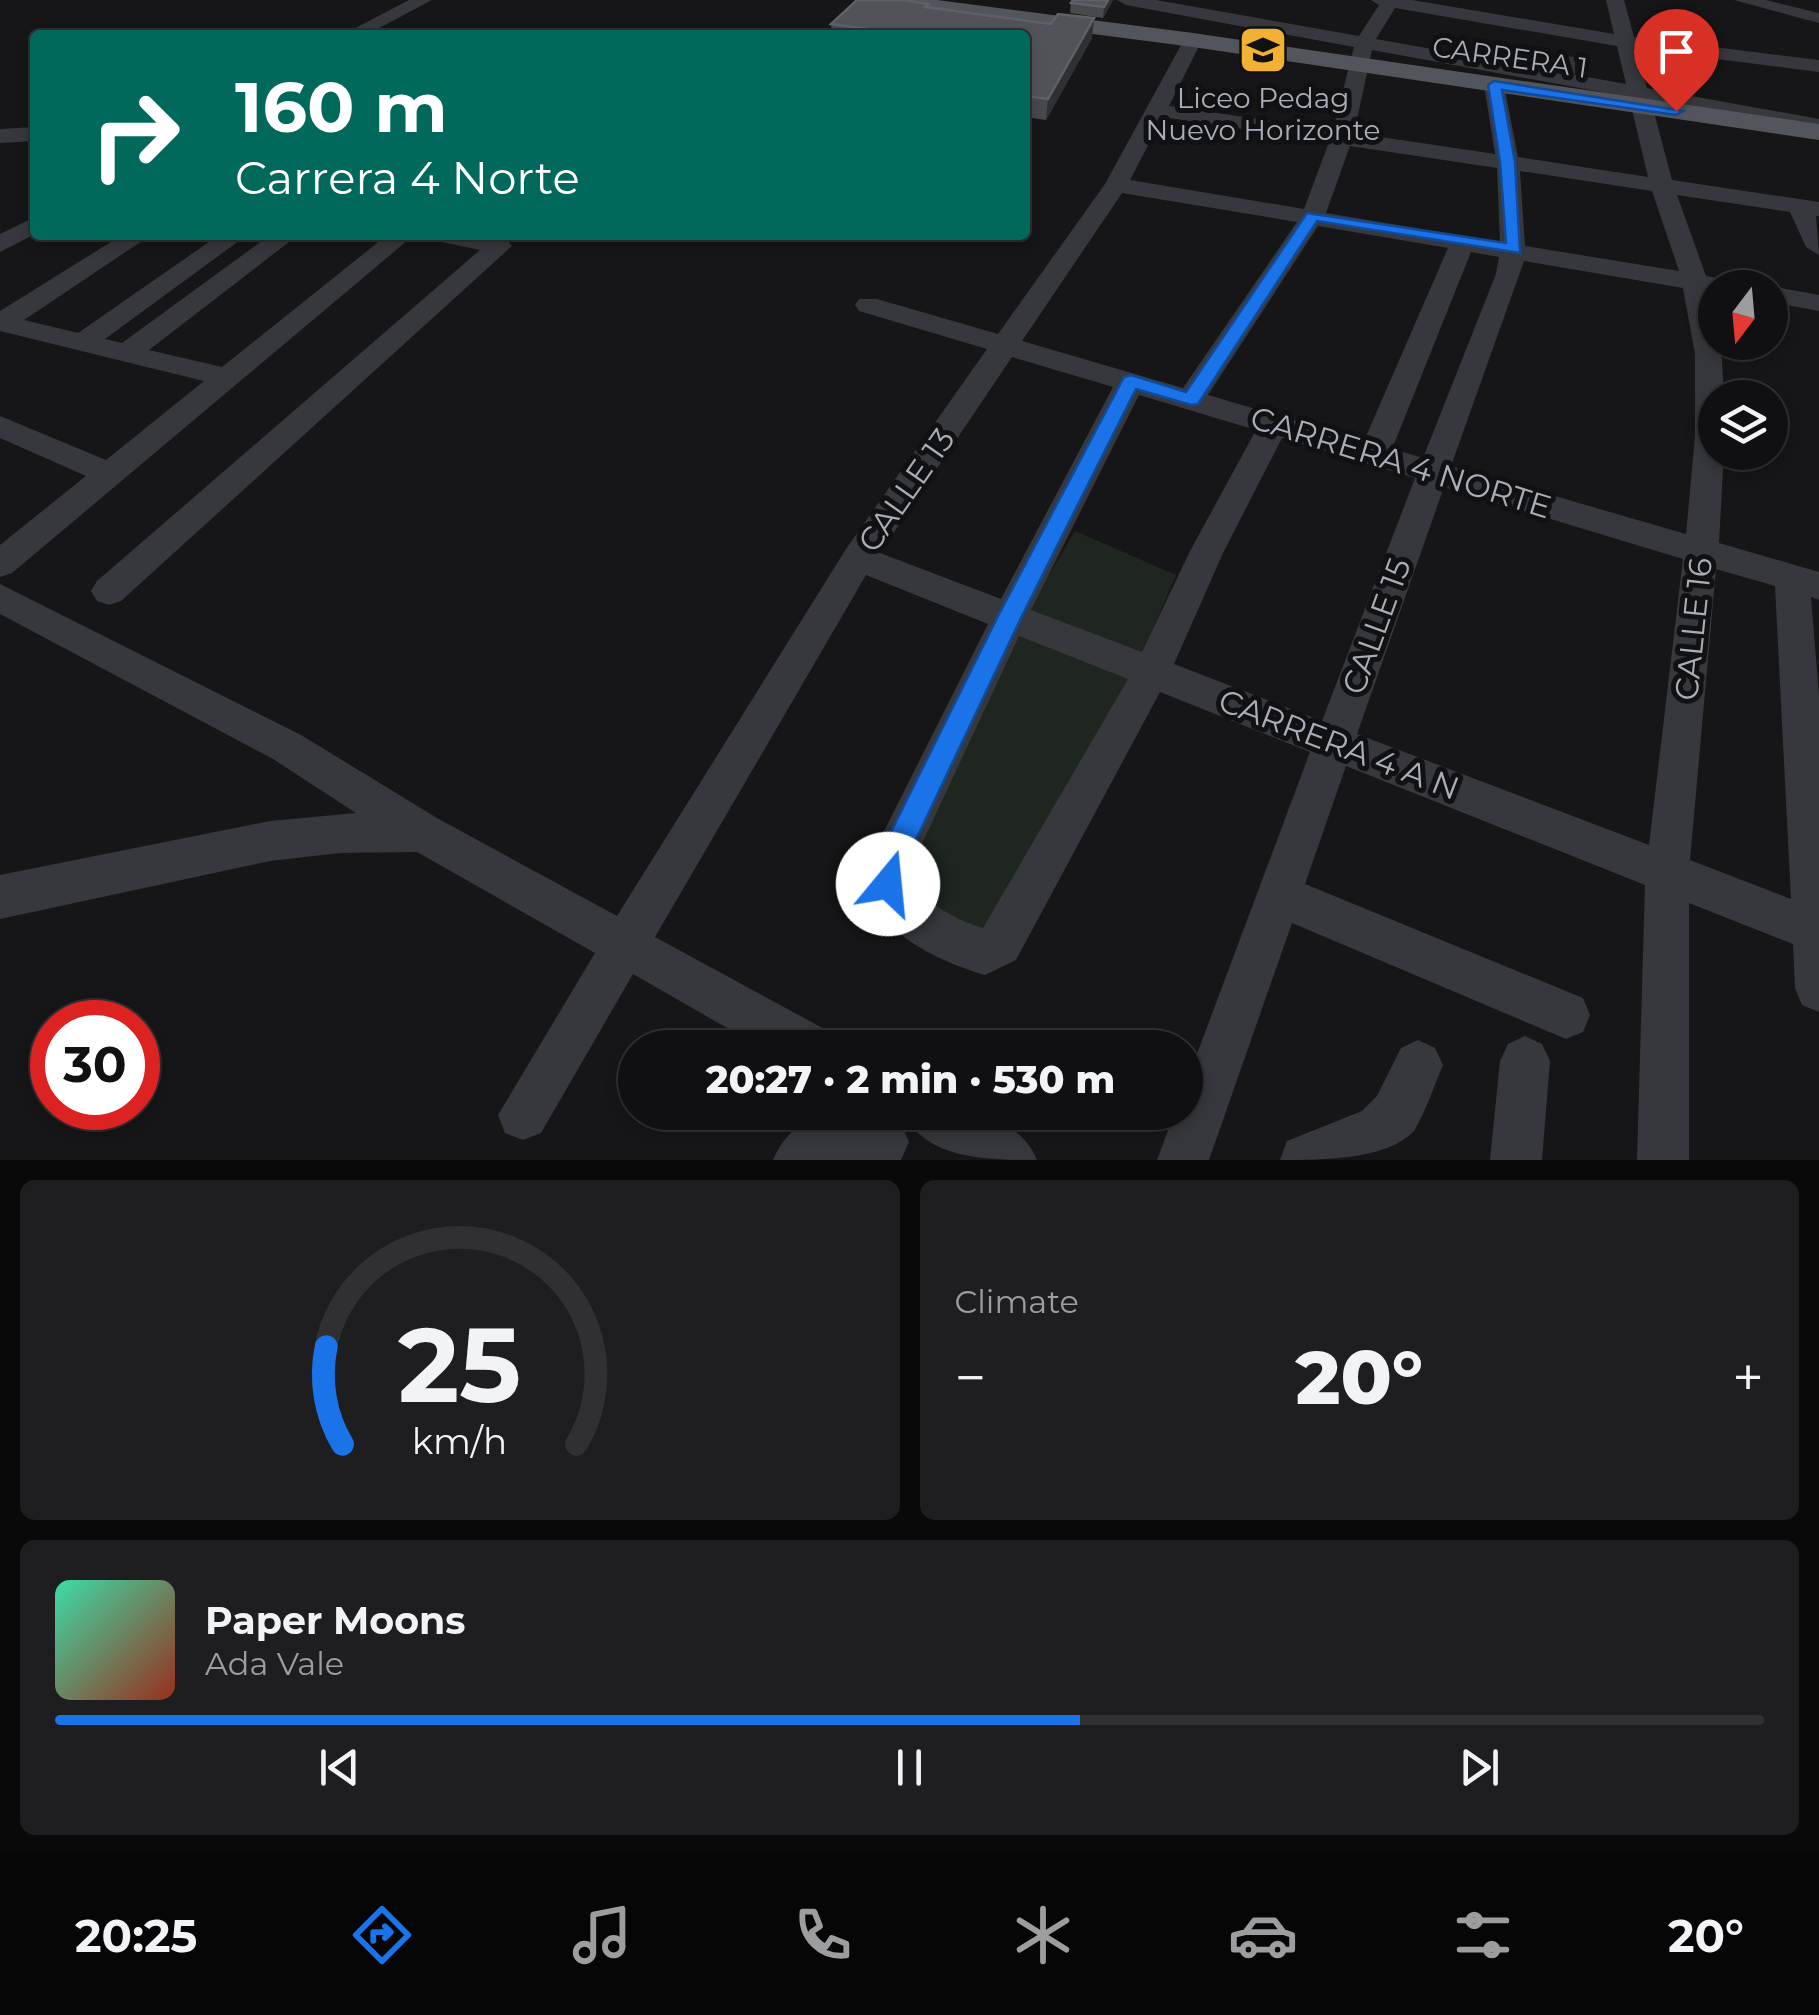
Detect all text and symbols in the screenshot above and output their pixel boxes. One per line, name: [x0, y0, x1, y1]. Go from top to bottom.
pin: [1634, 9, 1719, 112]
school or university icon: Liceo Pedag Nuevo Horizonte: [1237, 24, 1289, 76]
icon: arrive: [1649, 24, 1704, 79]
street label: CARRERA 1: [1430, 29, 1590, 85]
text: 160 m: [235, 64, 448, 150]
icon: right: [70, 70, 200, 200]
place label: Liceo Pedag Nuevo Horizonte: [1145, 81, 1381, 147]
text: Carrera 4 Norte: [235, 150, 580, 205]
north arrow: [1698, 270, 1788, 360]
map controls: [1698, 270, 1788, 470]
button: layers: [1698, 380, 1788, 470]
street label: CARRERA 4 NORTE: [1246, 398, 1556, 526]
street label: CALLE 13: [849, 421, 963, 559]
street label: CALLE 15: [1333, 553, 1419, 699]
street label: CALLE 16: [1666, 556, 1720, 702]
street label: CARRERA 4 A N: [1213, 680, 1465, 808]
position arrow: [836, 832, 940, 936]
speed limit sign: 30: [30, 1000, 160, 1130]
text: 20:27 · 2 min · 530 m: [706, 1056, 1115, 1103]
text: Climate: [955, 1282, 1079, 1321]
text: 25: [398, 1301, 521, 1428]
text: 20°: [1295, 1331, 1423, 1423]
text: −: [955, 1344, 986, 1411]
text: +: [1732, 1344, 1764, 1411]
text: km/h: [412, 1419, 507, 1463]
text: Paper Moons: [205, 1597, 466, 1644]
text: Ada Vale: [205, 1644, 344, 1683]
icon: previous: [312, 1740, 367, 1795]
icon: pause: [882, 1740, 937, 1795]
icon: next: [1452, 1740, 1507, 1795]
icon: directions: [347, 1900, 417, 1970]
icon: music: [567, 1900, 637, 1970]
icon: phone: [788, 1900, 858, 1970]
icon: climate: [1008, 1900, 1078, 1970]
icon: car: [1228, 1900, 1298, 1970]
icon: filters: [1448, 1900, 1518, 1970]
text: 20:25: [75, 1908, 197, 1963]
text: 20°: [1668, 1908, 1744, 1963]

